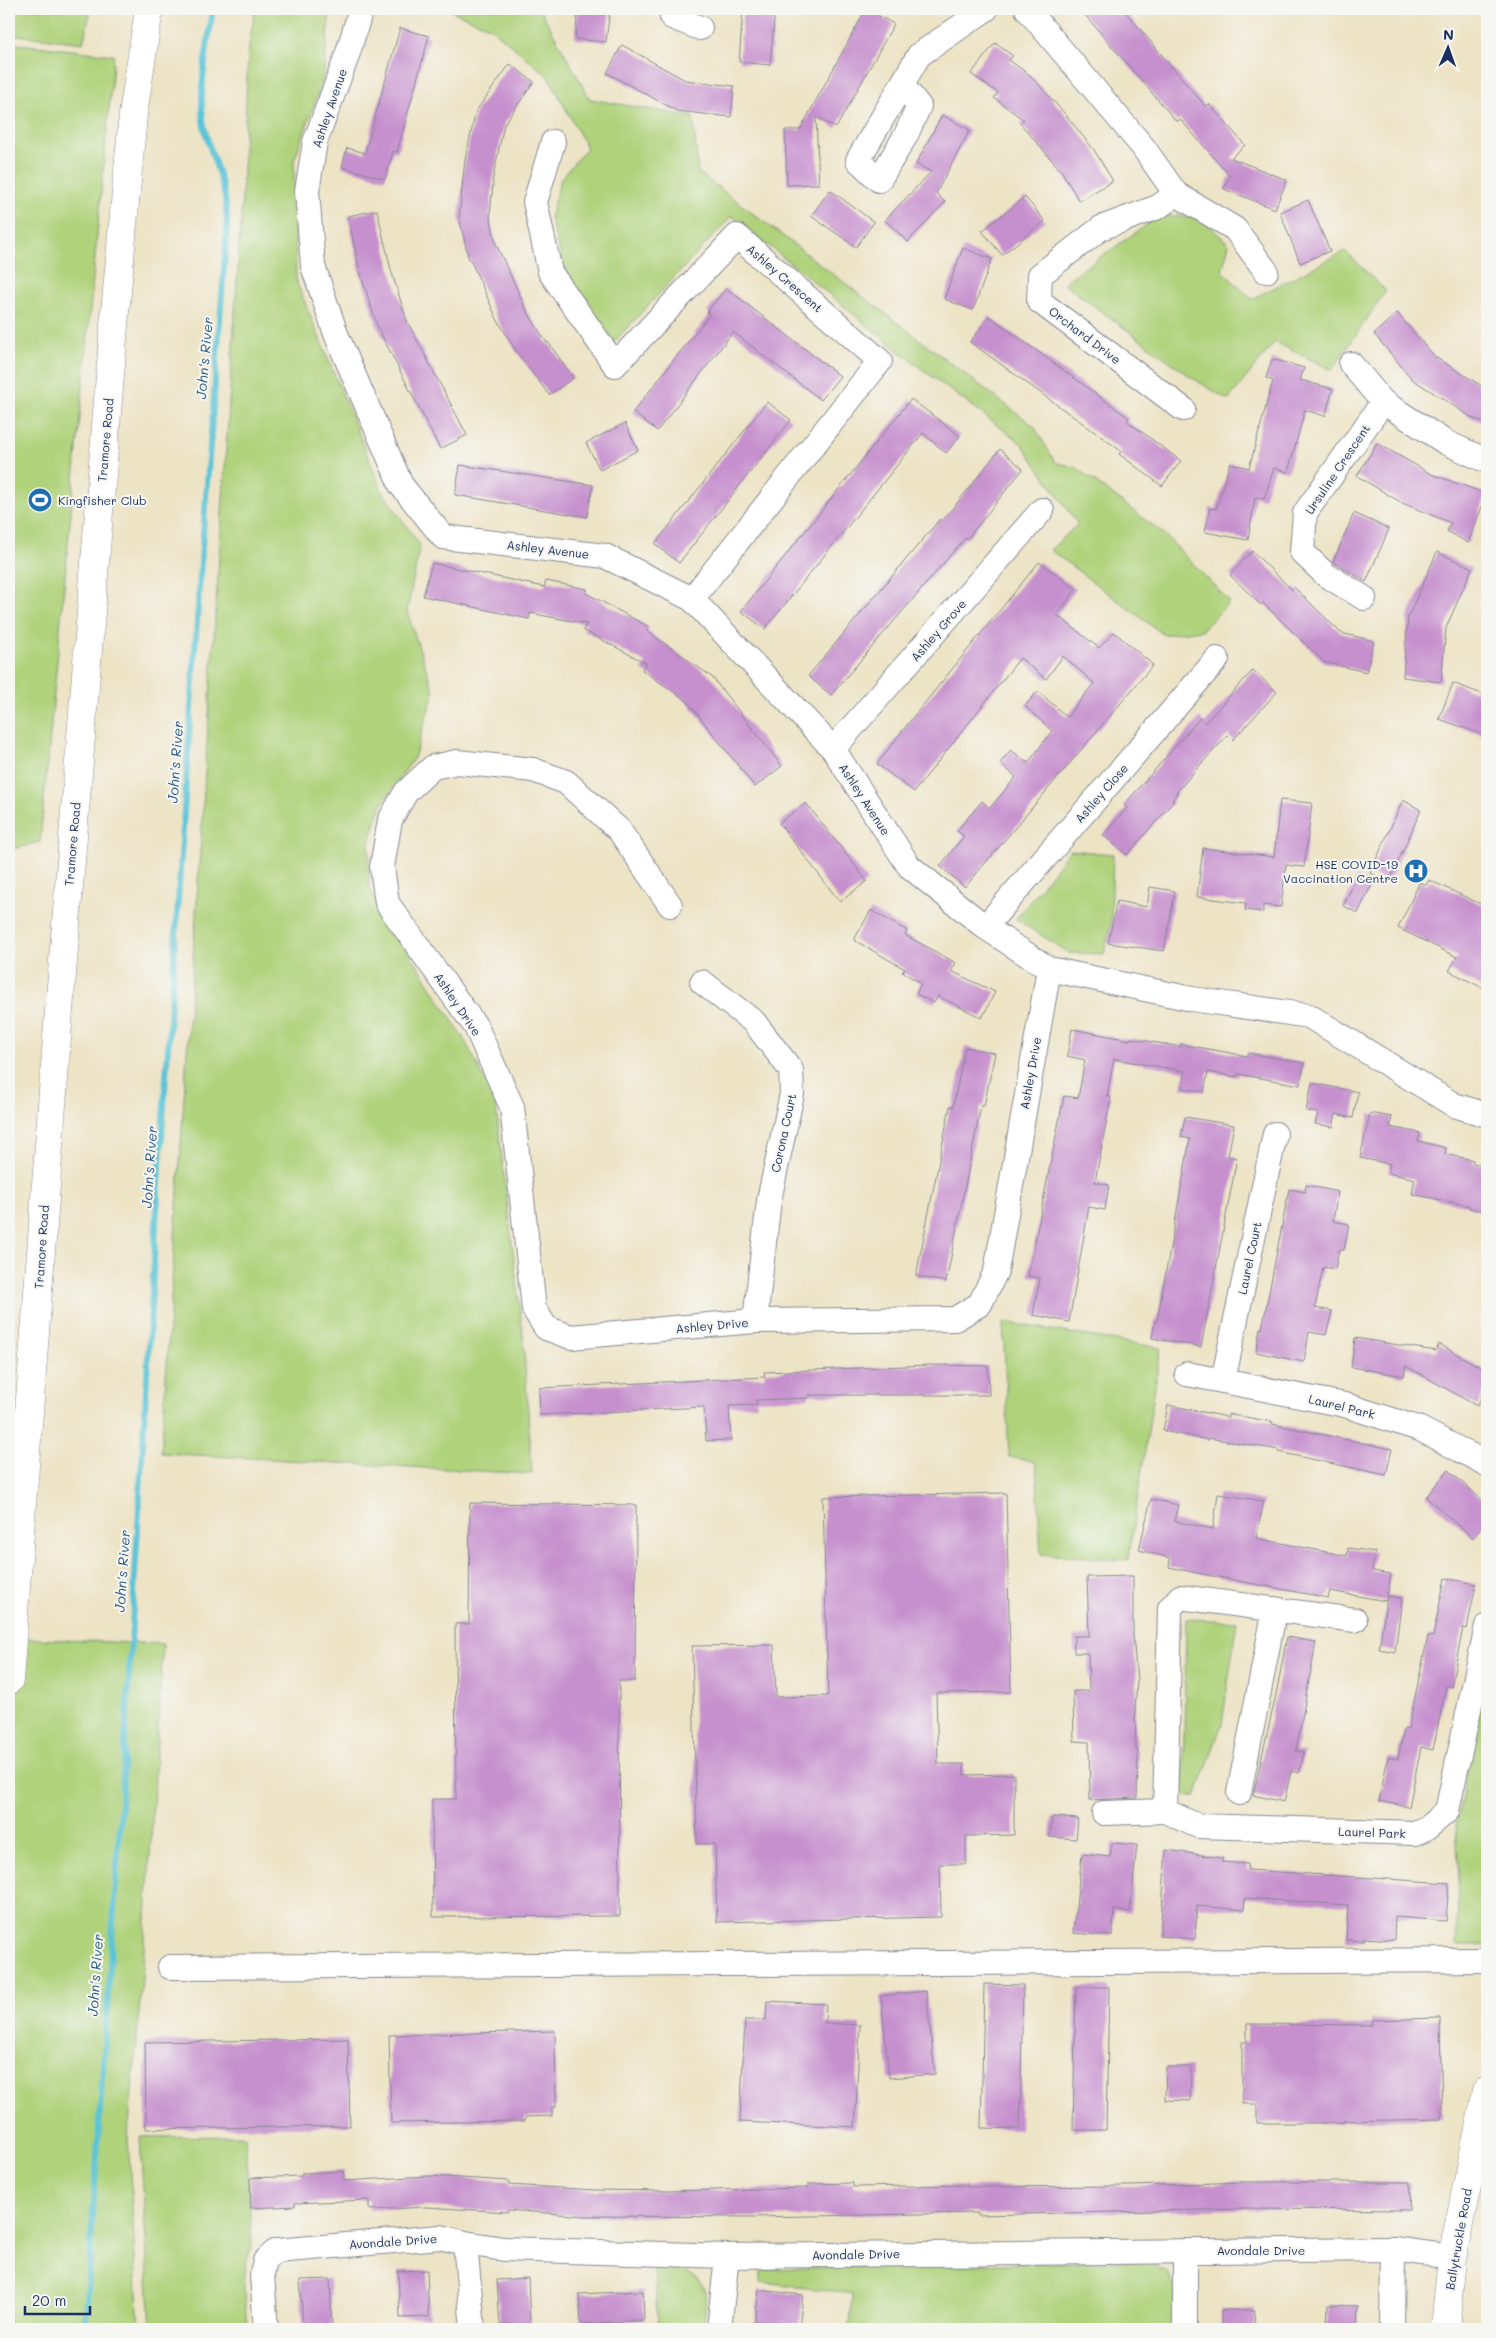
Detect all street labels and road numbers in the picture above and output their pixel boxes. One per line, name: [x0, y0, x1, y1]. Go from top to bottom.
street label: Ashley Avenue: [308, 66, 350, 150]
street label: Ashley Crescent: [744, 241, 826, 315]
street label: Orchard Drive: [1046, 303, 1124, 367]
street label: Tramore Road: [93, 397, 117, 483]
street label: Ursuline Crescent: [1301, 421, 1373, 517]
street label: Ashley Avenue: [506, 536, 590, 562]
street label: Ashley Grove: [907, 596, 969, 664]
street label: Ashley Avenue: [836, 760, 894, 838]
street label: Ashley Close: [1071, 760, 1131, 826]
street label: Tramore Road: [60, 801, 84, 887]
street label: Ashley Drive: [431, 969, 485, 1039]
street label: Ashley Drive: [1016, 1036, 1044, 1110]
street label: Corona Court: [767, 1092, 799, 1174]
street label: Tramore Road: [30, 1204, 52, 1289]
street label: Laurel Court: [1233, 1220, 1265, 1296]
street label: Ashley Drive: [675, 1314, 749, 1336]
street label: Laurel Park: [1307, 1390, 1377, 1422]
street label: Laurel Park: [1338, 1823, 1406, 1841]
street label: Ballytruckle Road: [1441, 2187, 1475, 2291]
street label: Avondale Drive: [348, 2230, 438, 2252]
street label: Avondale Drive: [1217, 2242, 1305, 2258]
street label: Avondale Drive: [812, 2245, 900, 2263]

